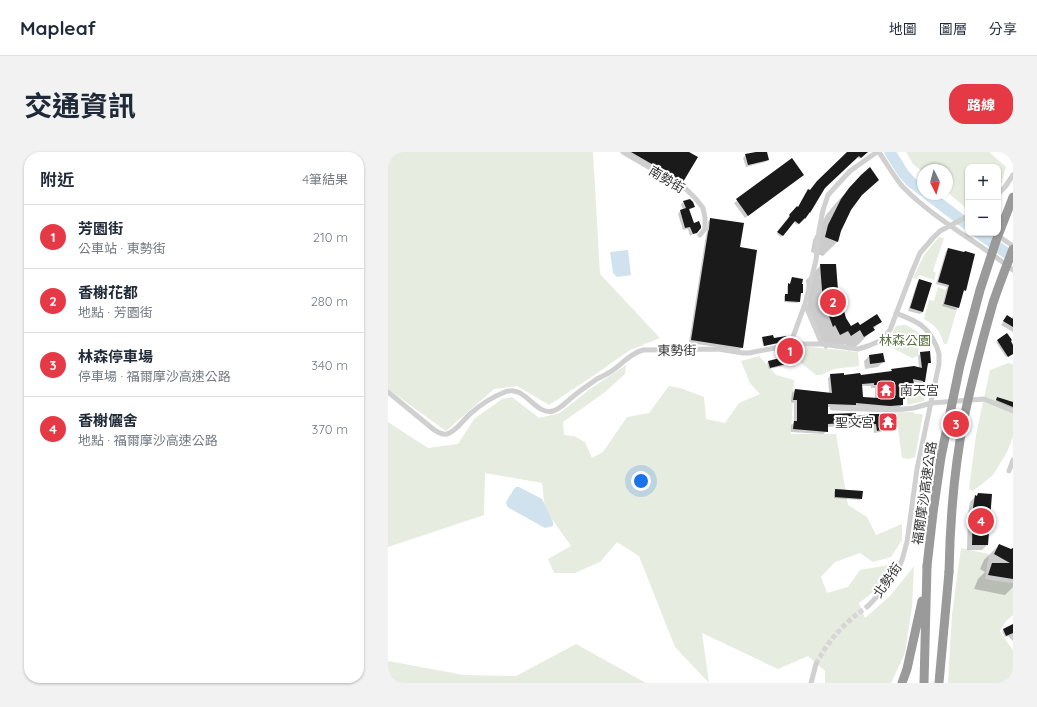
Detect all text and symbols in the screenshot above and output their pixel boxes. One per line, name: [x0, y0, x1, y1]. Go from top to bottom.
text: Mapleaf: [20, 16, 96, 40]
text: 地圖: [889, 20, 917, 38]
text: 圖層: [939, 20, 967, 38]
text: 分享: [989, 20, 1017, 38]
button: 路線: [949, 84, 1013, 124]
text: 交通資訊: [24, 88, 136, 123]
street label: 南勢街: [646, 162, 688, 196]
north arrow: [917, 164, 953, 200]
map controls: [965, 164, 1001, 236]
button: +: [965, 164, 1001, 200]
text: 附近: [40, 169, 74, 190]
text: 4筆結果: [302, 171, 348, 187]
button: −: [965, 200, 1001, 236]
text: 芳園街: [78, 219, 123, 238]
text: 1: [50, 229, 56, 245]
text: 210 m: [313, 229, 348, 245]
text: 公車站 · 東勢街: [78, 240, 166, 256]
text: 香榭花都: [78, 283, 138, 302]
pin: 2: [820, 287, 846, 317]
text: 2: [49, 293, 57, 309]
text: 280 m: [311, 293, 348, 309]
text: 地點 · 芳園街: [78, 304, 153, 320]
park label: 林森公園: [879, 332, 931, 348]
pin: 1: [777, 336, 803, 366]
street label: 東勢街: [657, 342, 697, 358]
text: 林森停車場: [78, 347, 153, 366]
text: 3: [50, 357, 56, 373]
text: 340 m: [311, 357, 348, 373]
text: 停車場 · 福爾摩沙高速公路: [78, 368, 231, 384]
temple icon: 南天宮: [875, 379, 897, 401]
place label: 南天宮: [900, 382, 939, 398]
pin: 3: [943, 409, 969, 439]
text: 香榭儷舍: [78, 411, 138, 430]
temple icon: 聖文宮: [877, 411, 899, 433]
place label: 聖文宮: [835, 414, 874, 430]
text: 4: [49, 421, 57, 437]
text: 370 m: [311, 421, 348, 437]
text: 地點 · 福爾摩沙高速公路: [78, 432, 218, 448]
street label: 福爾摩沙高速公路: [909, 440, 939, 546]
your location: [631, 471, 651, 491]
pin: 4: [968, 506, 994, 536]
street label: 北勢街: [869, 559, 905, 601]

